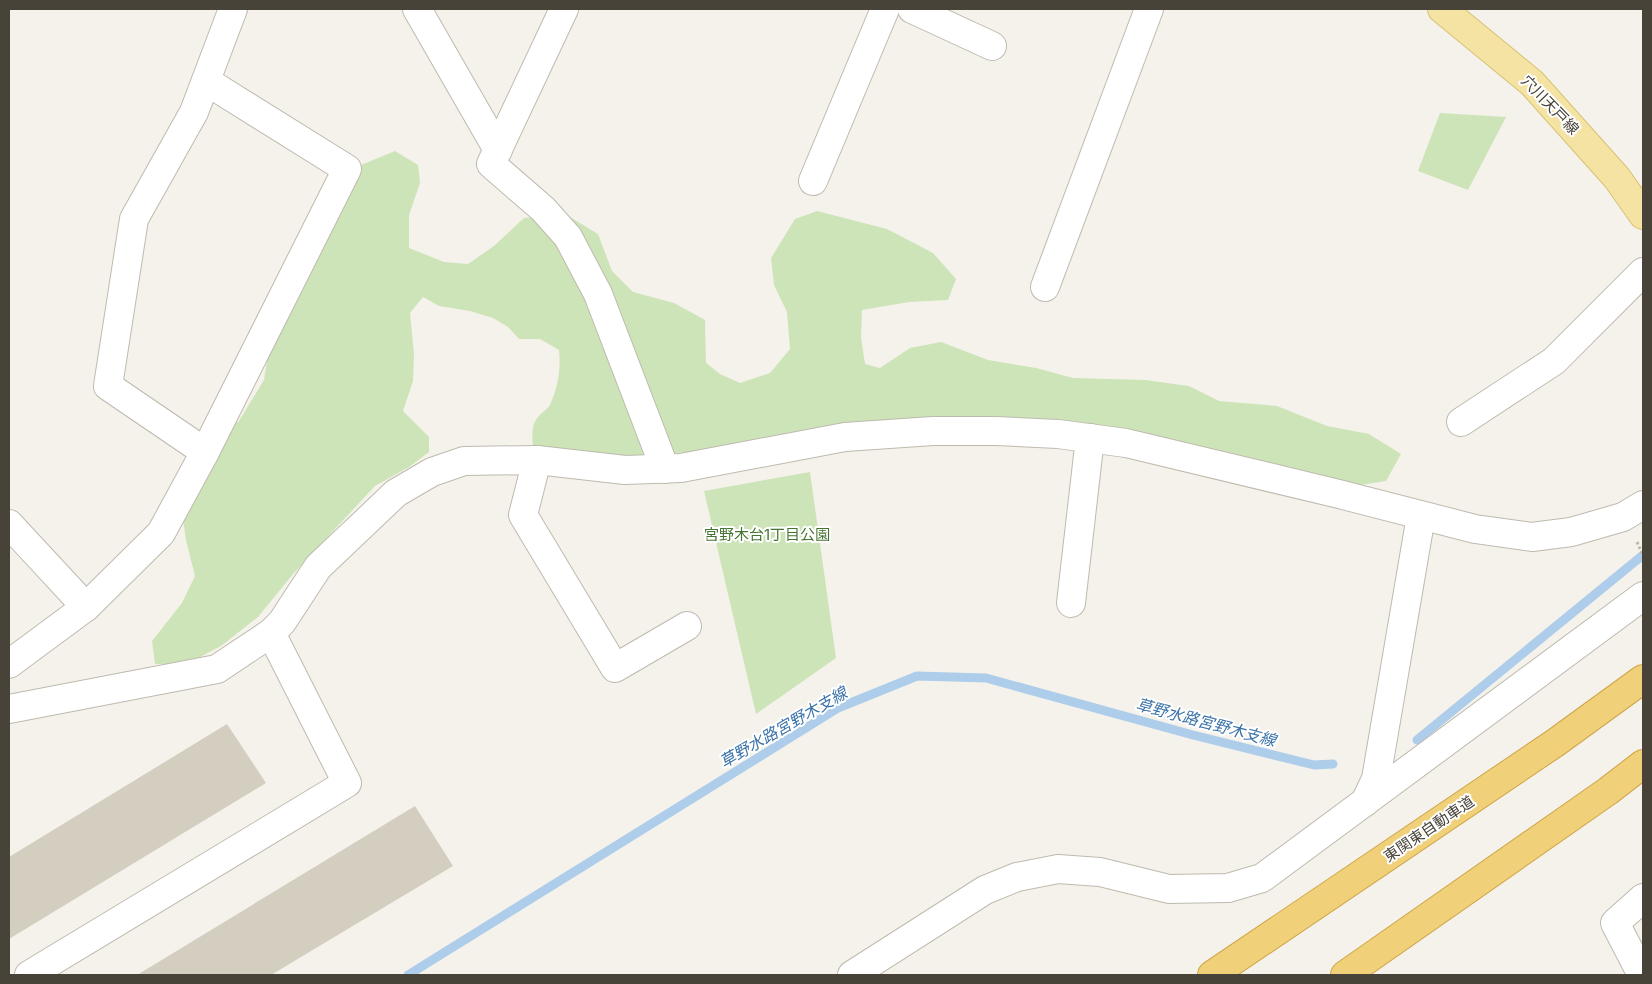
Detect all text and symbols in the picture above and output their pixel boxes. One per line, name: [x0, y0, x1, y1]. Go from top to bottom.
street label: 穴川天戸線: [1517, 71, 1583, 138]
park label: 宮野木台1丁目公園: [704, 525, 830, 544]
water label: 草野水路宮野木支線: [716, 681, 852, 772]
water label: 草野水路宮野木支線: [1134, 694, 1280, 751]
street label: 東関東自動車道: [1380, 791, 1478, 866]

